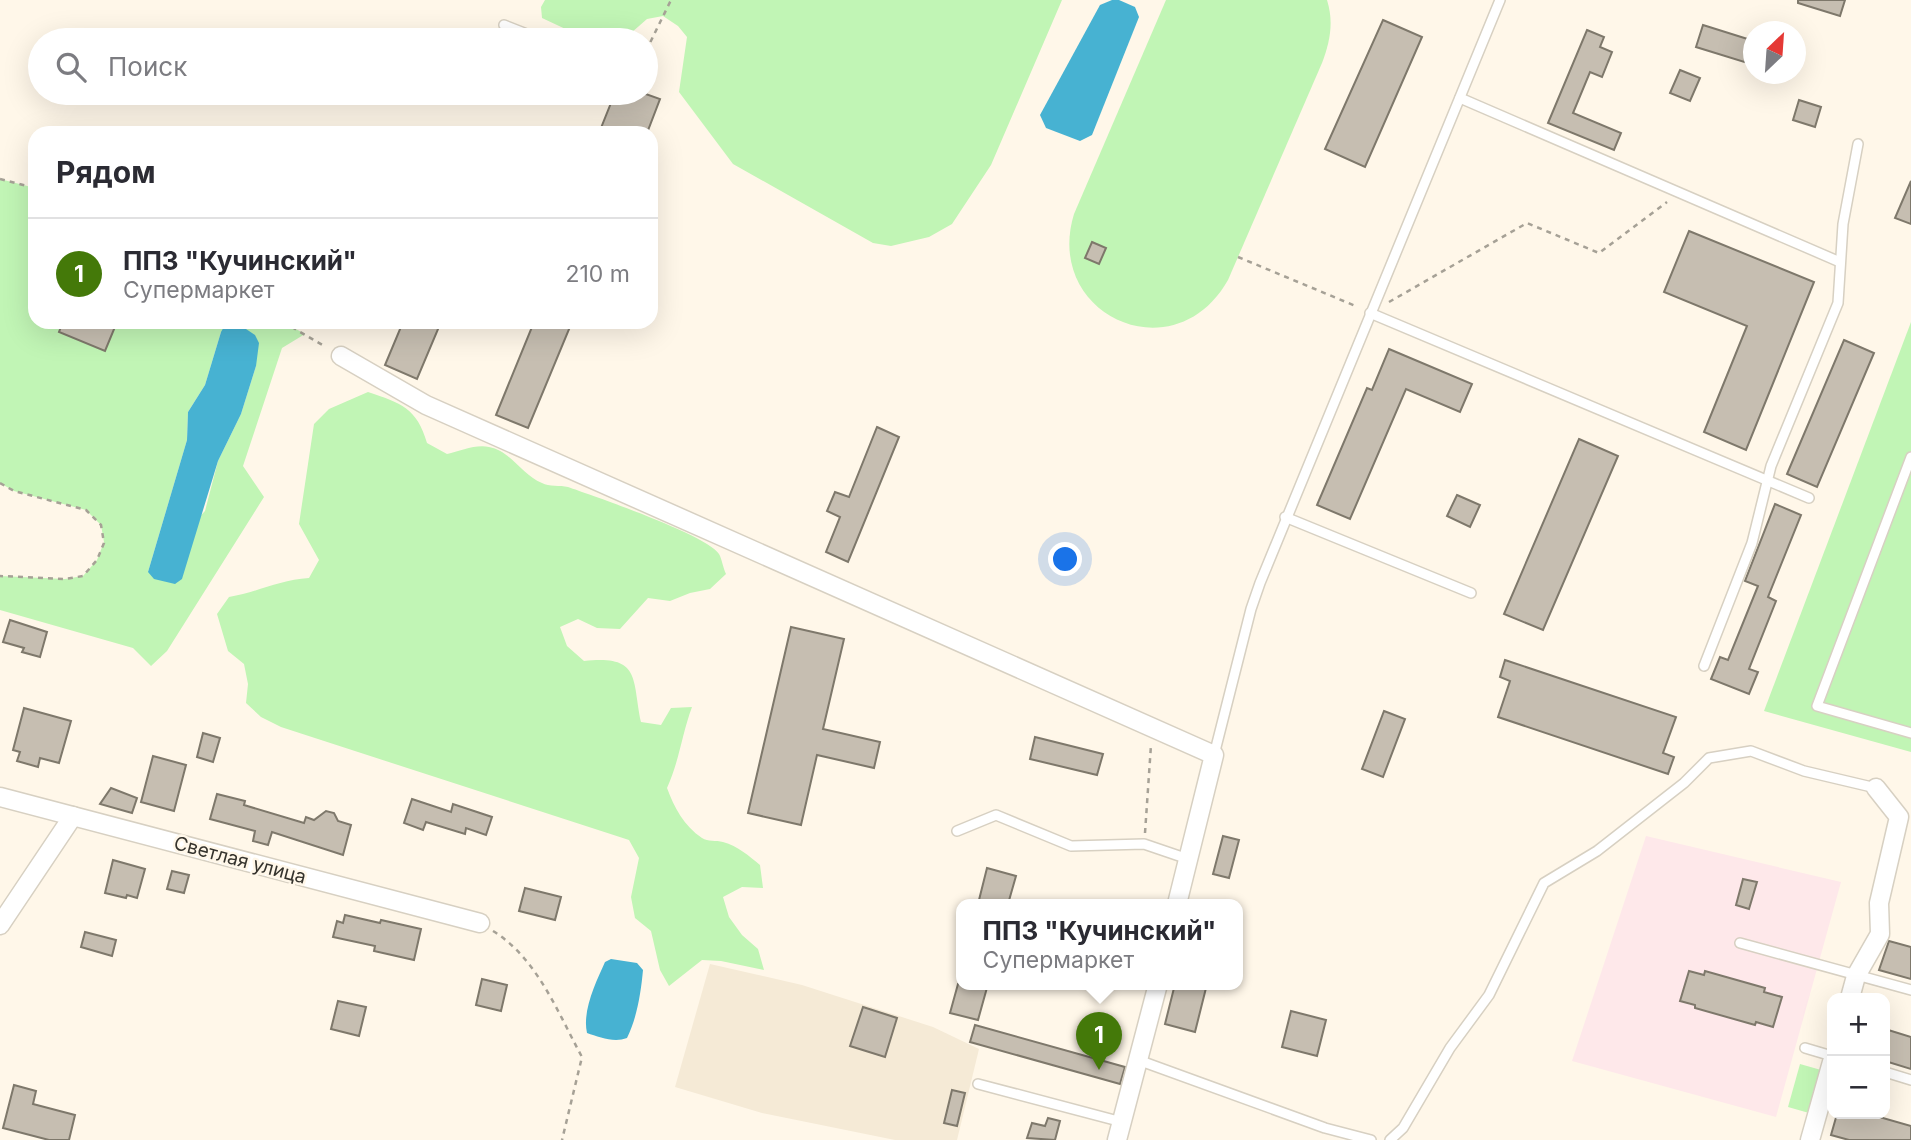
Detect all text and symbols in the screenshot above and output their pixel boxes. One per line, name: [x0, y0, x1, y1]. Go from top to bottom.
north arrow: [1743, 21, 1806, 84]
search box: [28, 28, 658, 105]
icon: search: [52, 48, 90, 86]
text: Поиск: [108, 51, 187, 82]
text: Рядом: [56, 154, 156, 190]
text: ППЗ "Кучинский": [123, 245, 357, 276]
text: 1: [74, 260, 84, 288]
text: 210 m: [565, 260, 630, 288]
text: Супермаркет: [123, 276, 275, 304]
your location: [1048, 542, 1082, 576]
street label: Светлая улица: [171, 831, 309, 889]
popup: [956, 899, 1243, 990]
text: ППЗ "Кучинский": [983, 915, 1216, 946]
text: Супермаркет: [983, 946, 1134, 974]
map controls: [1827, 993, 1890, 1119]
button: +: [1827, 993, 1890, 1056]
pin: 1: [1076, 1012, 1122, 1070]
button: −: [1827, 1056, 1890, 1119]

